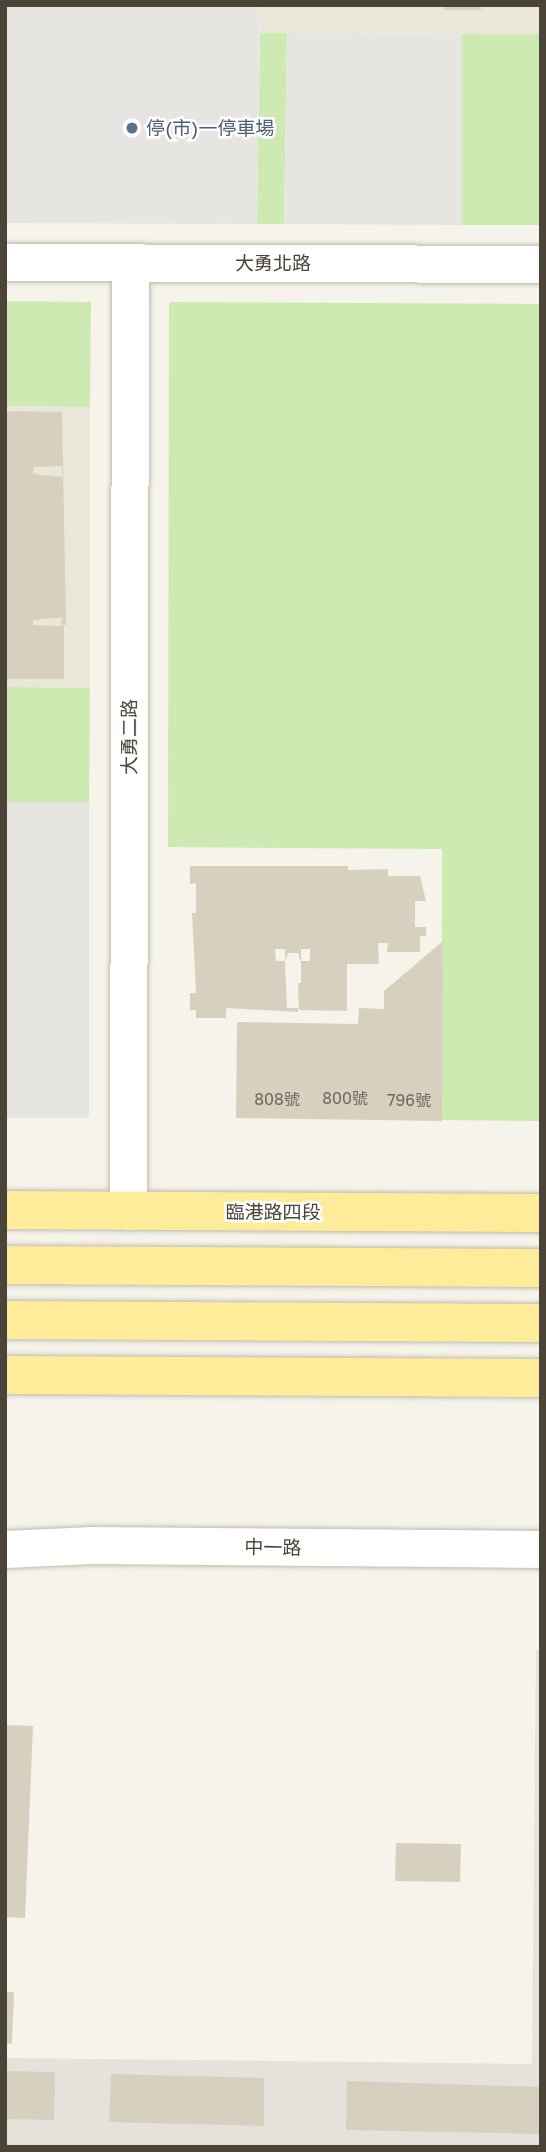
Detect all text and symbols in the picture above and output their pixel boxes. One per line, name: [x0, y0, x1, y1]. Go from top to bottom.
place label: 停(市)一停車場: [146, 117, 274, 139]
marker: 停(市)一停車場: [124, 120, 140, 136]
street label: 大勇北路: [235, 252, 311, 274]
street label: 大勇二路: [118, 699, 140, 775]
house number: 800號: [322, 1088, 368, 1108]
house number: 808號: [254, 1089, 300, 1109]
house number: 796號: [387, 1090, 431, 1110]
street label: 臨港路四段: [226, 1201, 320, 1223]
street label: 中一路: [244, 1535, 302, 1559]

